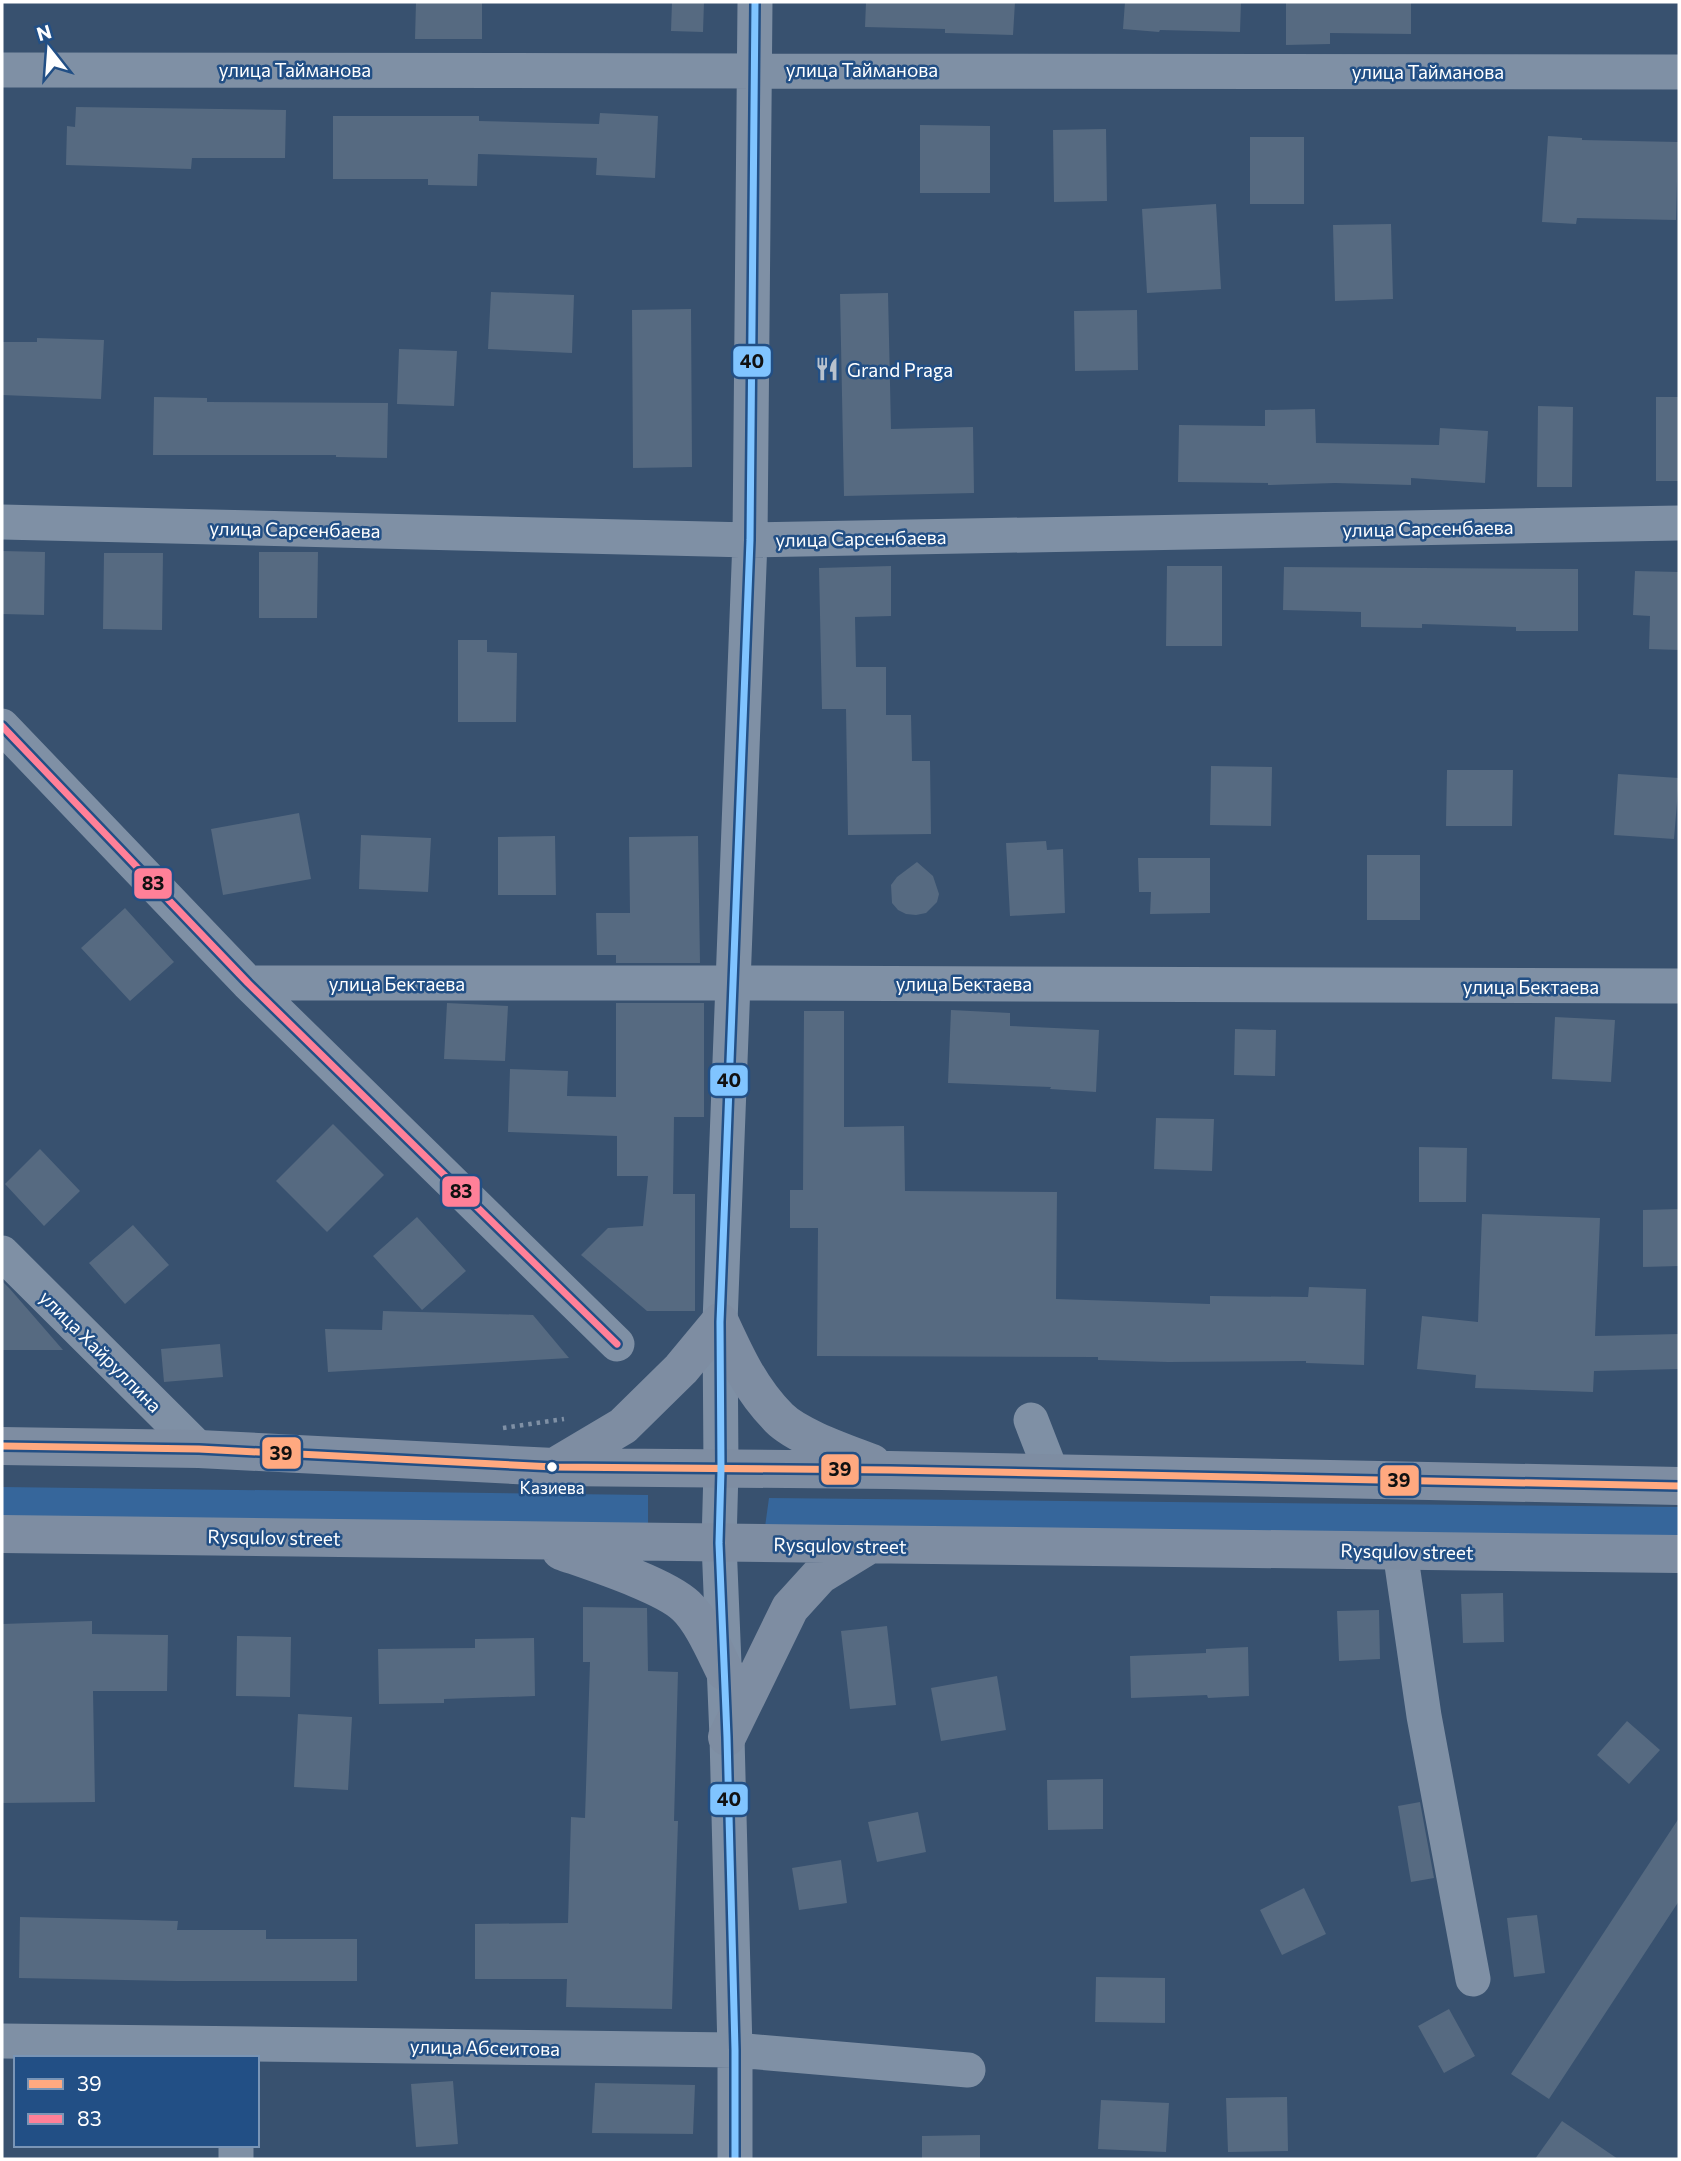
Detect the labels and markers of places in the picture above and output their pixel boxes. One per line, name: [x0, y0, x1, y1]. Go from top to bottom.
restaurant icon: Grand Praga: [813, 355, 841, 383]
place label: Grand Praga: [847, 358, 953, 381]
marker: Казиева: [545, 1460, 559, 1474]
place label: Казиева: [520, 1477, 585, 1498]

